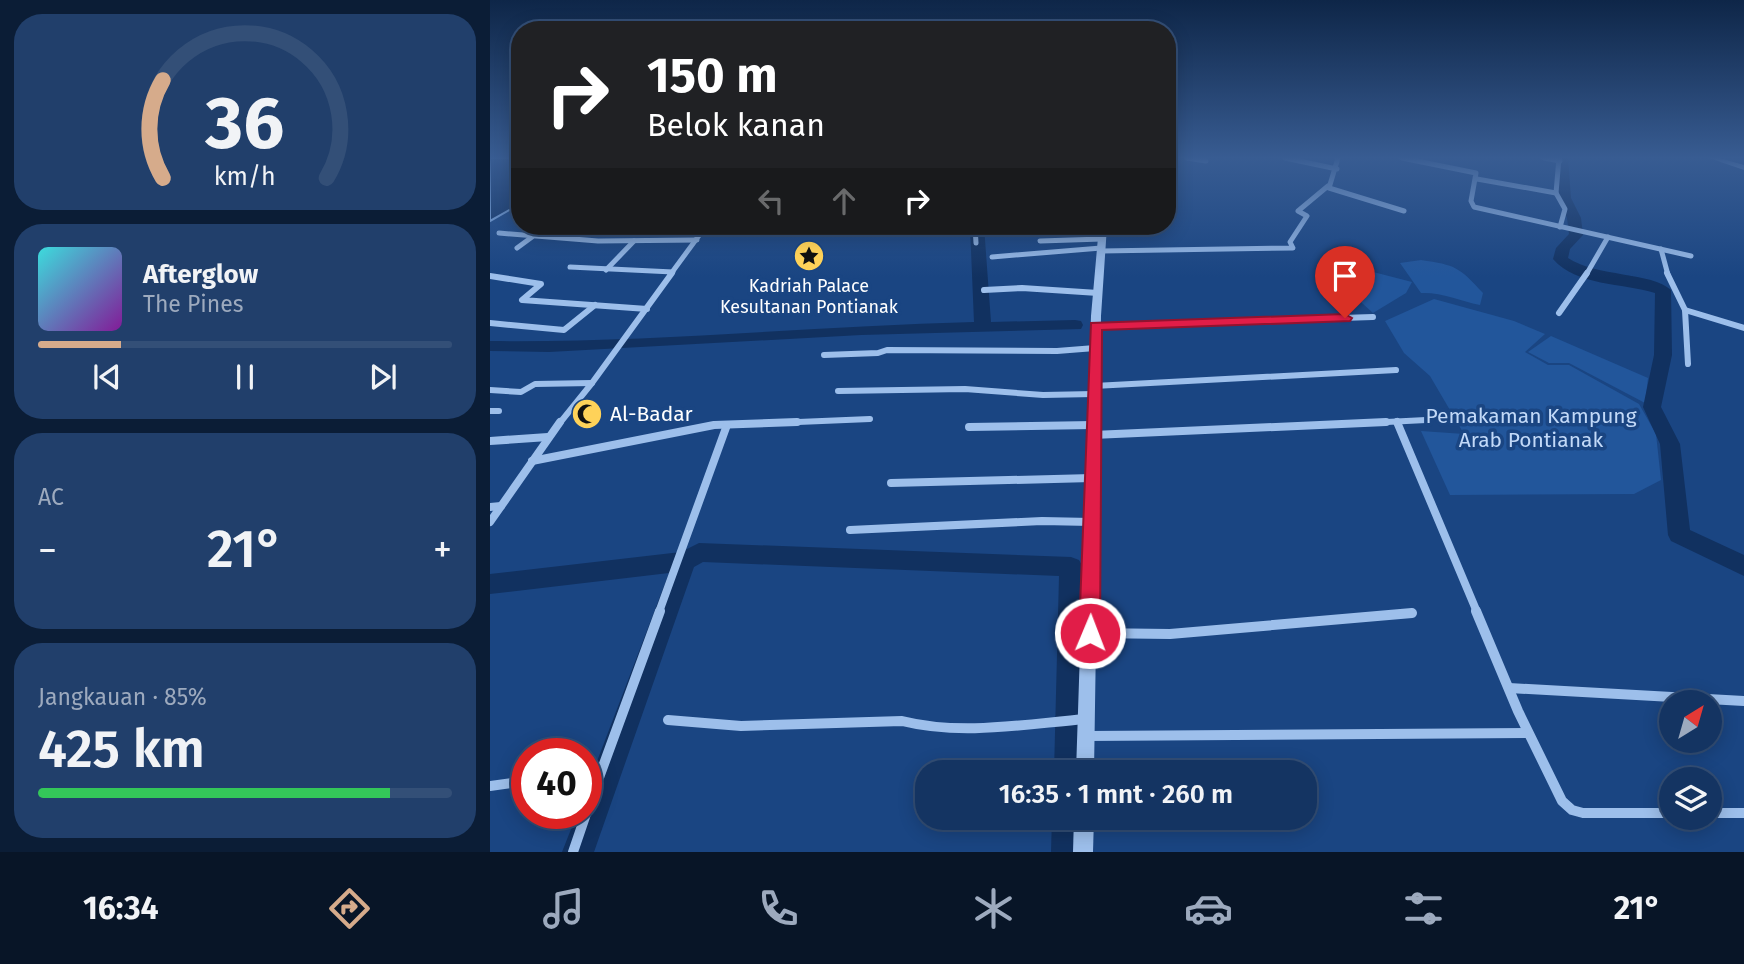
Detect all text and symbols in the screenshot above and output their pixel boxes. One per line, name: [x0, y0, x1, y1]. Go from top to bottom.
text: 150 m: [647, 46, 778, 105]
icon: right: [532, 49, 623, 140]
text: 36: [205, 80, 284, 167]
text: Belok kanan: [647, 106, 825, 144]
text: km/h: [214, 162, 276, 192]
icon: left: [752, 182, 790, 220]
icon: ahead: [825, 182, 863, 220]
icon: right: [898, 182, 936, 220]
place icon: Kadriah Palace Kesultanan Pontianak: [792, 239, 826, 273]
pin: [1315, 246, 1375, 318]
icon: arrive: [1326, 257, 1364, 295]
text: Afterglow: [143, 259, 258, 290]
place label: Kadriah Palace Kesultanan Pontianak: [720, 275, 899, 318]
text: The Pines: [143, 290, 244, 318]
icon: previous: [88, 358, 126, 396]
icon: pause: [226, 358, 264, 396]
icon: next: [364, 358, 402, 396]
mosque icon: Al-Badar: [570, 397, 604, 431]
place label: Al-Badar: [610, 401, 693, 427]
park label: Pemakaman Kampung Arab Pontianak: [1425, 403, 1637, 453]
text: AC: [38, 483, 64, 511]
text: 21°: [207, 518, 283, 581]
text: −: [38, 527, 57, 573]
text: +: [433, 527, 452, 573]
position arrow: [1053, 596, 1127, 670]
text: Jangkauan · 85%: [38, 683, 207, 711]
north arrow: [1659, 690, 1722, 752]
map controls: [1659, 690, 1722, 830]
text: 425 km: [38, 718, 205, 781]
speed limit sign: 40: [511, 738, 602, 829]
button: layers: [1659, 767, 1722, 830]
text: 16:35 · 1 mnt · 260 m: [999, 779, 1233, 810]
icon: directions: [325, 884, 374, 933]
icon: music: [539, 884, 588, 933]
icon: phone: [754, 884, 803, 933]
icon: climate: [969, 884, 1018, 933]
icon: car: [1184, 884, 1233, 933]
icon: filters: [1399, 884, 1448, 933]
text: 16:34: [83, 889, 159, 927]
text: 21°: [1614, 889, 1661, 927]

